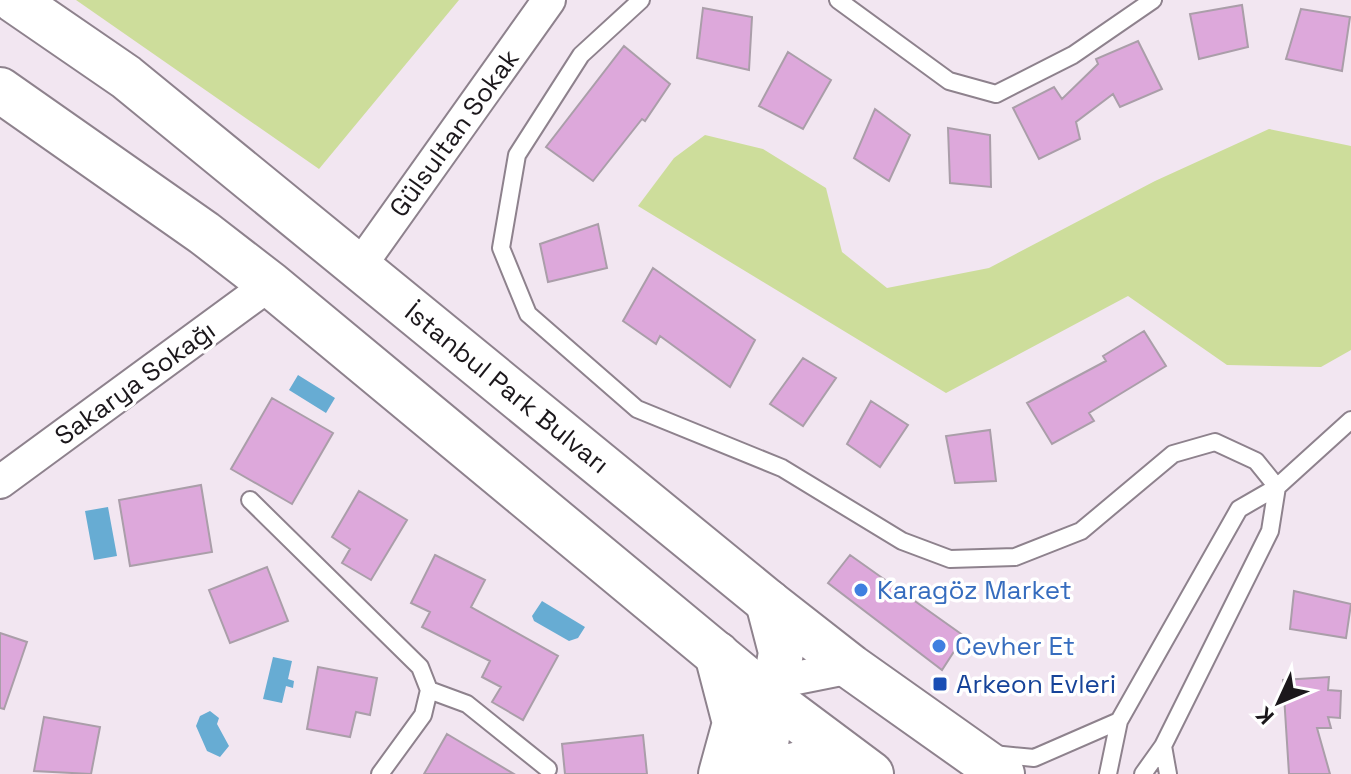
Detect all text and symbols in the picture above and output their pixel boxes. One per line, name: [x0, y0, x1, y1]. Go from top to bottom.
street label: Gülsultan Sokak: [382, 42, 526, 224]
street label: İstanbul Park Bulvarı: [398, 295, 616, 481]
street label: Sakarya Sokağı: [48, 313, 222, 453]
place label: Karagöz Market: [877, 573, 1072, 607]
marker: Karagöz Market: [852, 581, 870, 599]
place label: Cevher Et: [955, 629, 1075, 663]
marker: Cevher Et: [930, 637, 948, 655]
north arrow: [1239, 662, 1319, 742]
place label: Arkeon Evleri: [956, 667, 1116, 701]
marker: Arkeon Evleri: [931, 675, 949, 693]
text: K: [1250, 701, 1279, 731]

